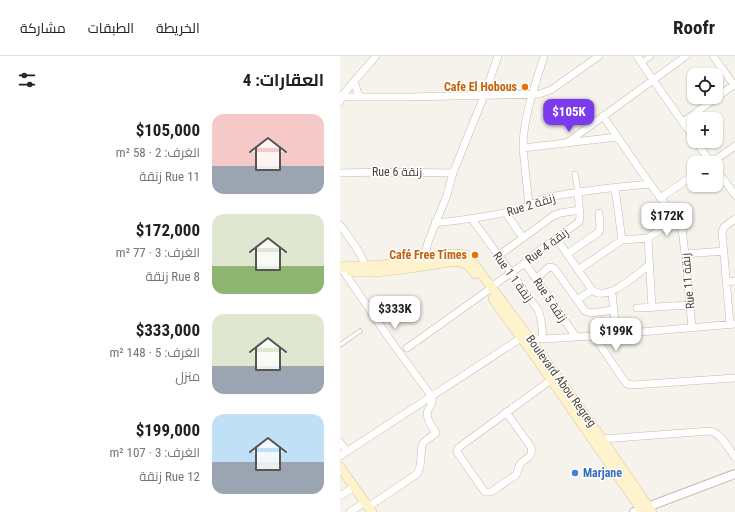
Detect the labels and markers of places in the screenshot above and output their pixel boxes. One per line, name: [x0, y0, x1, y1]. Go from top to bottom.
place label: Cafe El Hobous: [444, 80, 518, 94]
marker: Cafe El Hobous: [520, 82, 530, 92]
pin: $105K: [541, 99, 597, 133]
pin: $172K: [639, 203, 695, 237]
place label: Café Free Times: [389, 248, 468, 262]
marker: Café Free Times: [470, 250, 480, 260]
pin: $333K: [367, 296, 423, 330]
pin: $199K: [588, 318, 644, 352]
place label: Marjane: [583, 466, 622, 480]
marker: Marjane: [570, 468, 580, 478]

